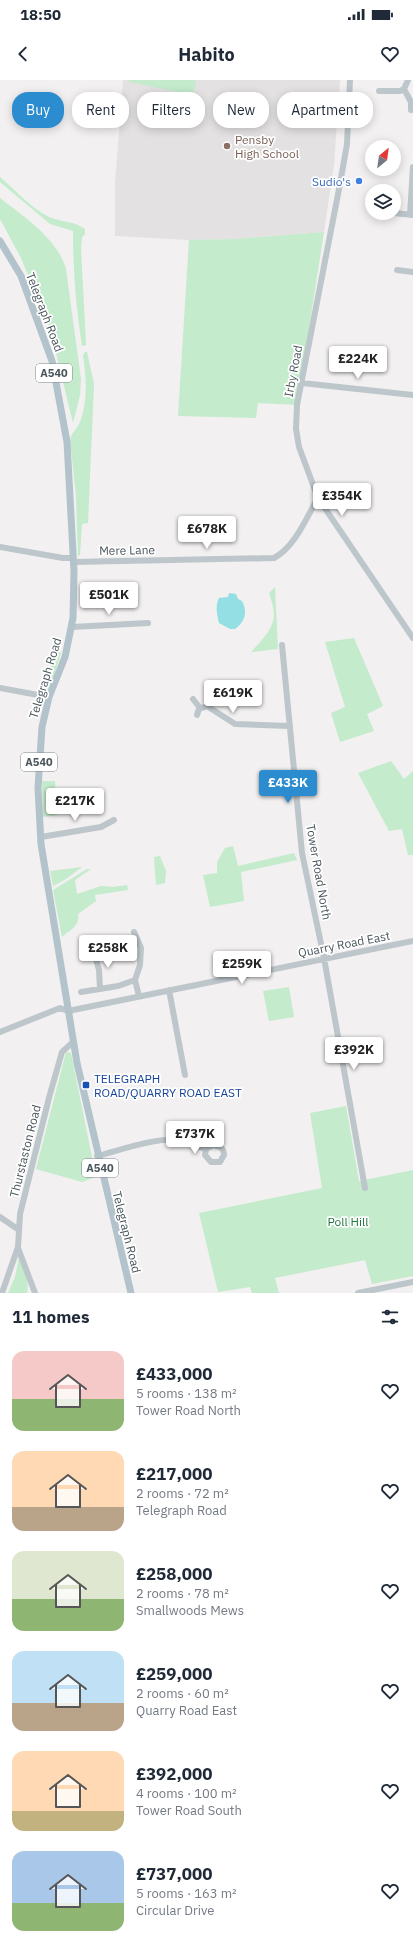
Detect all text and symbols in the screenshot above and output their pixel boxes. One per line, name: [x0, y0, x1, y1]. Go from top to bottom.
text: 18:50: [20, 5, 61, 24]
icon: back: [12, 43, 34, 65]
text: Habito: [178, 43, 235, 66]
icon: heart: [379, 43, 401, 65]
chip: Buy: [12, 92, 64, 128]
chip: Rent: [72, 92, 129, 128]
chip: Filters: [137, 92, 205, 128]
chip: New: [213, 92, 269, 128]
chip: Apartment: [277, 92, 373, 128]
place label: Pensby High School: [235, 132, 299, 161]
north arrow: [365, 140, 401, 176]
map controls: [365, 140, 401, 220]
marker: Pensby High School: [222, 141, 232, 151]
place label: Sudio's: [312, 174, 351, 189]
marker: Sudio's: [354, 176, 364, 186]
button: layers: [365, 184, 401, 220]
street label: Telegraph Road: [23, 270, 67, 354]
street label: Irby Road: [281, 344, 305, 398]
pin: £224K: [330, 346, 386, 380]
text: £224K: [338, 350, 378, 367]
road number: A540: [36, 364, 72, 382]
pin: £354K: [314, 483, 370, 517]
text: £354K: [322, 487, 362, 504]
pin: £678K: [179, 516, 235, 550]
text: £678K: [187, 520, 227, 537]
street label: Mere Lane: [99, 542, 155, 558]
pin: £501K: [81, 582, 137, 616]
text: £501K: [89, 586, 129, 603]
street label: Telegraph Road: [26, 636, 64, 720]
pin: £619K: [205, 680, 261, 714]
text: £619K: [213, 684, 253, 701]
road number: A540: [21, 753, 57, 771]
pin: £433K: [260, 770, 316, 804]
text: £433K: [268, 774, 308, 791]
pin: £217K: [47, 788, 103, 822]
text: £217K: [55, 792, 95, 809]
street label: Tower Road North: [303, 823, 335, 921]
street label: Quarry Road East: [297, 928, 391, 960]
pin: £258K: [80, 935, 136, 969]
text: £258K: [88, 939, 128, 956]
pin: £259K: [214, 951, 270, 985]
text: £259K: [222, 955, 262, 972]
pin: £392K: [326, 1037, 382, 1071]
text: £392K: [334, 1041, 374, 1058]
place label: TELEGRAPH ROAD/QUARRY ROAD EAST: [94, 1071, 242, 1100]
marker: TELEGRAPH ROAD/QUARRY ROAD EAST: [81, 1080, 91, 1090]
street label: Thurstaston Road: [6, 1103, 44, 1199]
pin: £737K: [167, 1121, 223, 1155]
text: £737K: [175, 1125, 215, 1142]
road number: A540: [82, 1159, 118, 1177]
street label: Telegraph Road: [110, 1190, 144, 1274]
park label: Poll Hill: [327, 1214, 369, 1229]
text: 11 homes: [12, 1306, 89, 1328]
icon: filters: [379, 1306, 401, 1328]
text: £433,000: [136, 1363, 212, 1385]
icon: home: [44, 1367, 92, 1415]
icon: heart: [379, 1380, 401, 1402]
text: 5 rooms · 138 m²: [136, 1385, 237, 1402]
text: Tower Road North: [136, 1402, 241, 1419]
text: £217,000: [136, 1463, 212, 1485]
icon: home: [44, 1467, 92, 1515]
icon: heart: [379, 1480, 401, 1502]
text: 2 rooms · 72 m²: [136, 1485, 229, 1502]
text: Telegraph Road: [136, 1502, 227, 1519]
text: £258,000: [136, 1563, 212, 1585]
icon: home: [44, 1567, 92, 1615]
icon: heart: [379, 1580, 401, 1602]
text: 2 rooms · 78 m²: [136, 1585, 229, 1602]
text: Smallwoods Mews: [136, 1602, 244, 1619]
text: £259,000: [136, 1663, 212, 1685]
icon: home: [44, 1667, 92, 1715]
icon: heart: [379, 1680, 401, 1702]
text: 2 rooms · 60 m²: [136, 1685, 229, 1702]
text: Quarry Road East: [136, 1702, 237, 1719]
text: £392,000: [136, 1763, 212, 1785]
icon: home: [44, 1767, 92, 1815]
icon: heart: [379, 1780, 401, 1802]
text: 4 rooms · 100 m²: [136, 1785, 237, 1802]
text: Tower Road South: [136, 1802, 242, 1819]
text: £737,000: [136, 1863, 212, 1885]
icon: home: [44, 1867, 92, 1915]
icon: heart: [379, 1880, 401, 1902]
text: 5 rooms · 163 m²: [136, 1885, 237, 1902]
text: Circular Drive: [136, 1902, 214, 1919]

